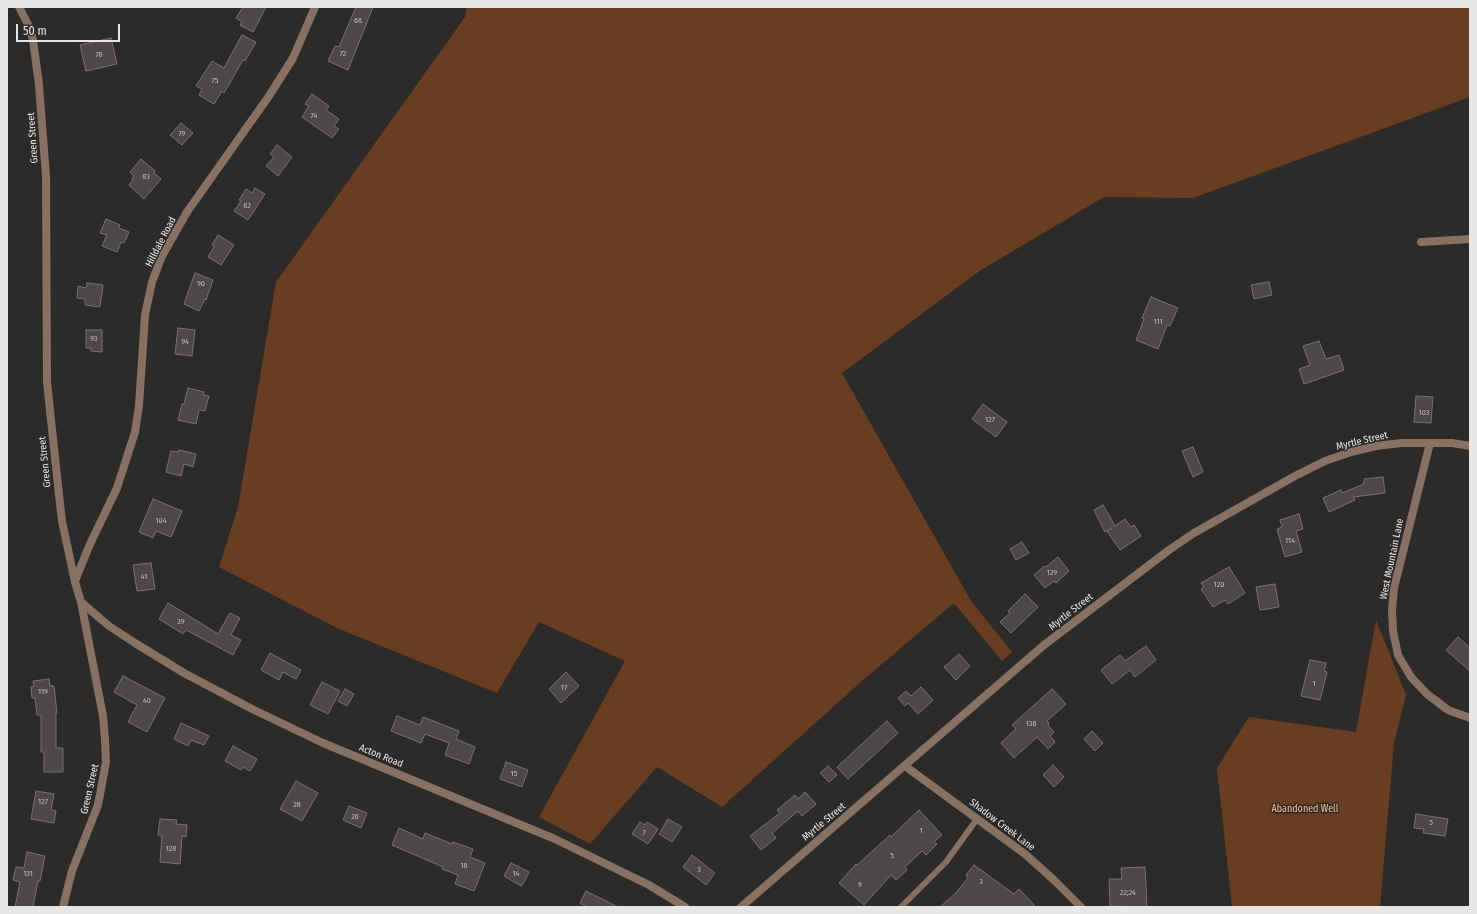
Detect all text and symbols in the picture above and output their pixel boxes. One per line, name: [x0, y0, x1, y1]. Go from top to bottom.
scale bar: [18, 16, 122, 42]
house number: 68: [354, 16, 362, 26]
text: 50 m: [23, 24, 47, 38]
house number: 72: [340, 49, 346, 59]
house number: 78: [95, 50, 103, 60]
house number: 75: [212, 76, 218, 86]
house number: 74: [311, 111, 317, 121]
street label: Green Street: [25, 112, 41, 164]
house number: 79: [178, 129, 186, 139]
house number: 83: [142, 172, 150, 182]
house number: 82: [243, 201, 251, 211]
street label: Hilldale Road: [143, 215, 179, 269]
house number: 90: [197, 279, 205, 289]
house number: 111: [1153, 317, 1163, 327]
house number: 93: [90, 334, 98, 344]
house number: 94: [181, 337, 189, 347]
house number: 103: [1419, 408, 1429, 418]
house number: 127: [985, 415, 995, 425]
street label: Myrtle Street: [1335, 429, 1389, 453]
street label: Green Street: [36, 436, 54, 488]
house number: 104: [155, 516, 167, 526]
street label: West Mountain Lane: [1378, 517, 1406, 601]
house number: 114: [1285, 536, 1295, 546]
house number: 129: [1047, 568, 1057, 578]
house number: 41: [141, 572, 147, 582]
house number: 120: [1214, 580, 1224, 590]
street label: Myrtle Street: [1047, 591, 1095, 633]
house number: 39: [177, 617, 185, 627]
house number: 1: [1312, 679, 1316, 689]
house number: 17: [561, 683, 567, 693]
house number: 119: [38, 687, 48, 697]
house number: 40: [143, 696, 151, 706]
house number: 136: [1026, 719, 1036, 729]
street label: Acton Road: [357, 742, 405, 770]
street label: Green Street: [78, 763, 102, 815]
house number: 15: [511, 769, 517, 779]
street label: Shadow Creek Lane: [967, 796, 1037, 854]
house number: 127: [38, 797, 48, 807]
house number: 28: [293, 800, 301, 810]
street label: Myrtle Street: [800, 800, 848, 844]
park label: Abandoned Well: [1272, 803, 1338, 815]
house number: 26: [351, 812, 359, 822]
house number: 5: [1429, 818, 1433, 828]
house number: 1: [919, 826, 923, 836]
house number: 7: [642, 828, 646, 838]
house number: 128: [166, 844, 176, 854]
house number: 5: [890, 851, 894, 861]
house number: 18: [460, 861, 468, 871]
house number: 3: [697, 865, 701, 875]
house number: 131: [23, 869, 33, 879]
house number: 14: [513, 869, 519, 879]
house number: 3: [979, 877, 983, 887]
house number: 9: [858, 880, 862, 890]
house number: 22;24: [1120, 888, 1136, 898]

